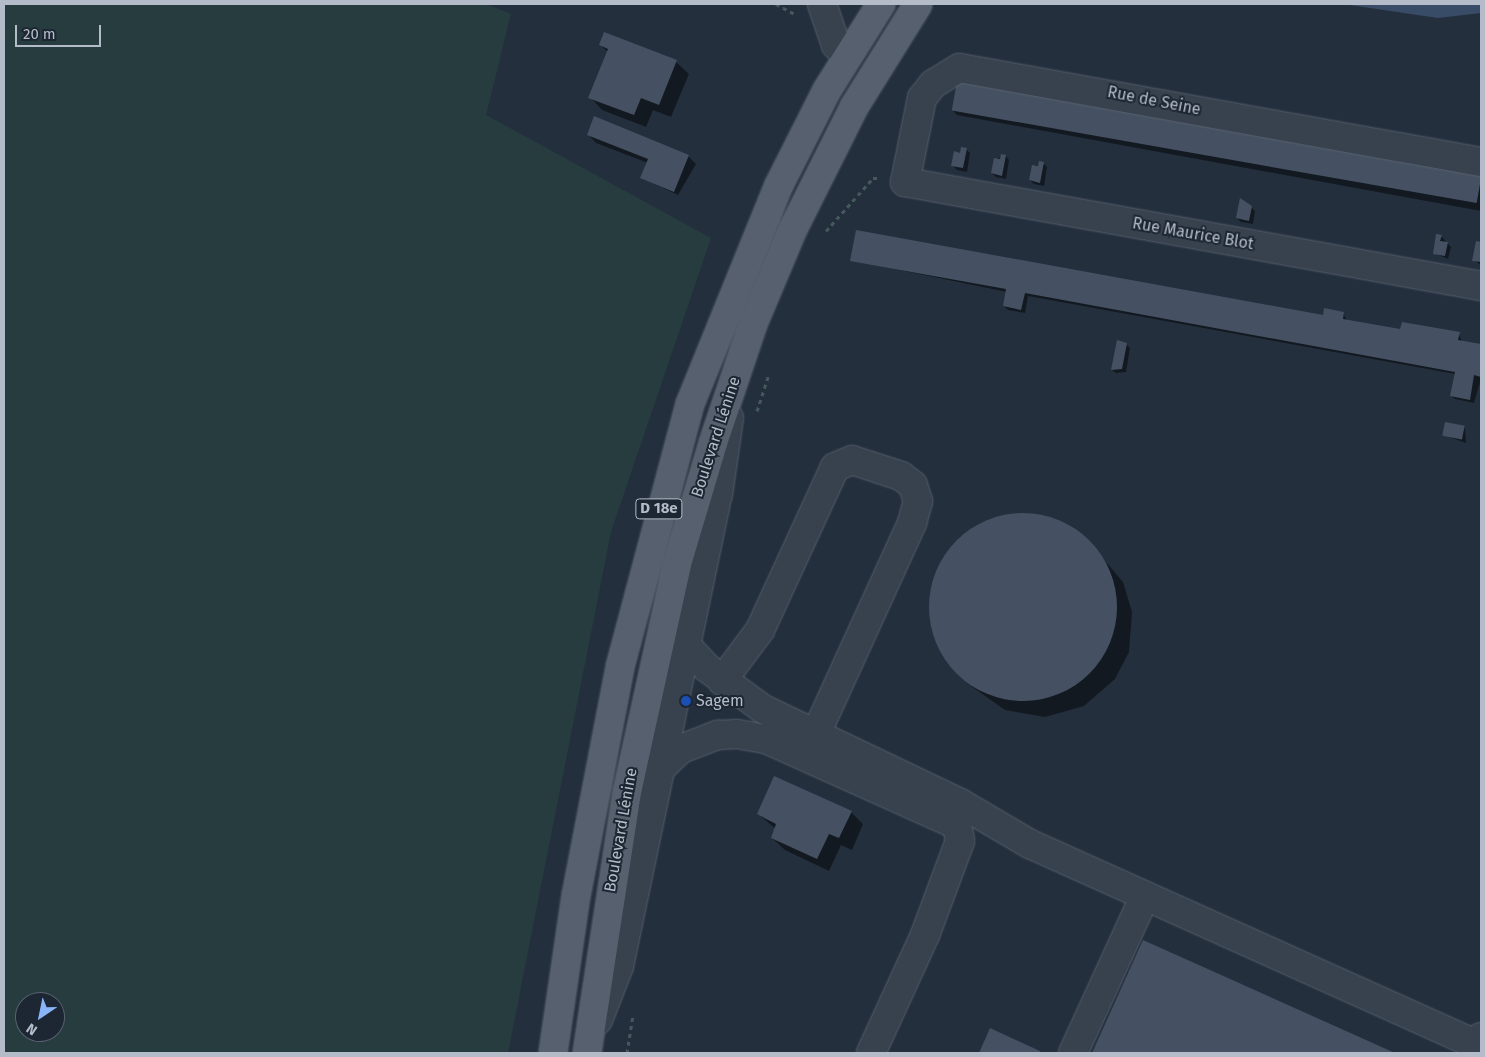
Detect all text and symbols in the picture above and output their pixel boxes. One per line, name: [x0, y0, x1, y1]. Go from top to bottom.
scale bar: [18, 15, 104, 47]
text: 20 m: [23, 25, 56, 43]
street label: Rue de Seine: [1106, 83, 1202, 119]
street label: Rue Maurice Blot: [1131, 214, 1255, 254]
street label: Boulevard Lénine: [687, 374, 745, 500]
road number: D 18e: [635, 496, 683, 522]
place label: Sagem: [696, 691, 744, 711]
marker: Sagem: [680, 695, 692, 707]
street label: Boulevard Lénine: [601, 766, 641, 894]
north arrow: [15, 992, 65, 1042]
text: N: [23, 1019, 41, 1039]

